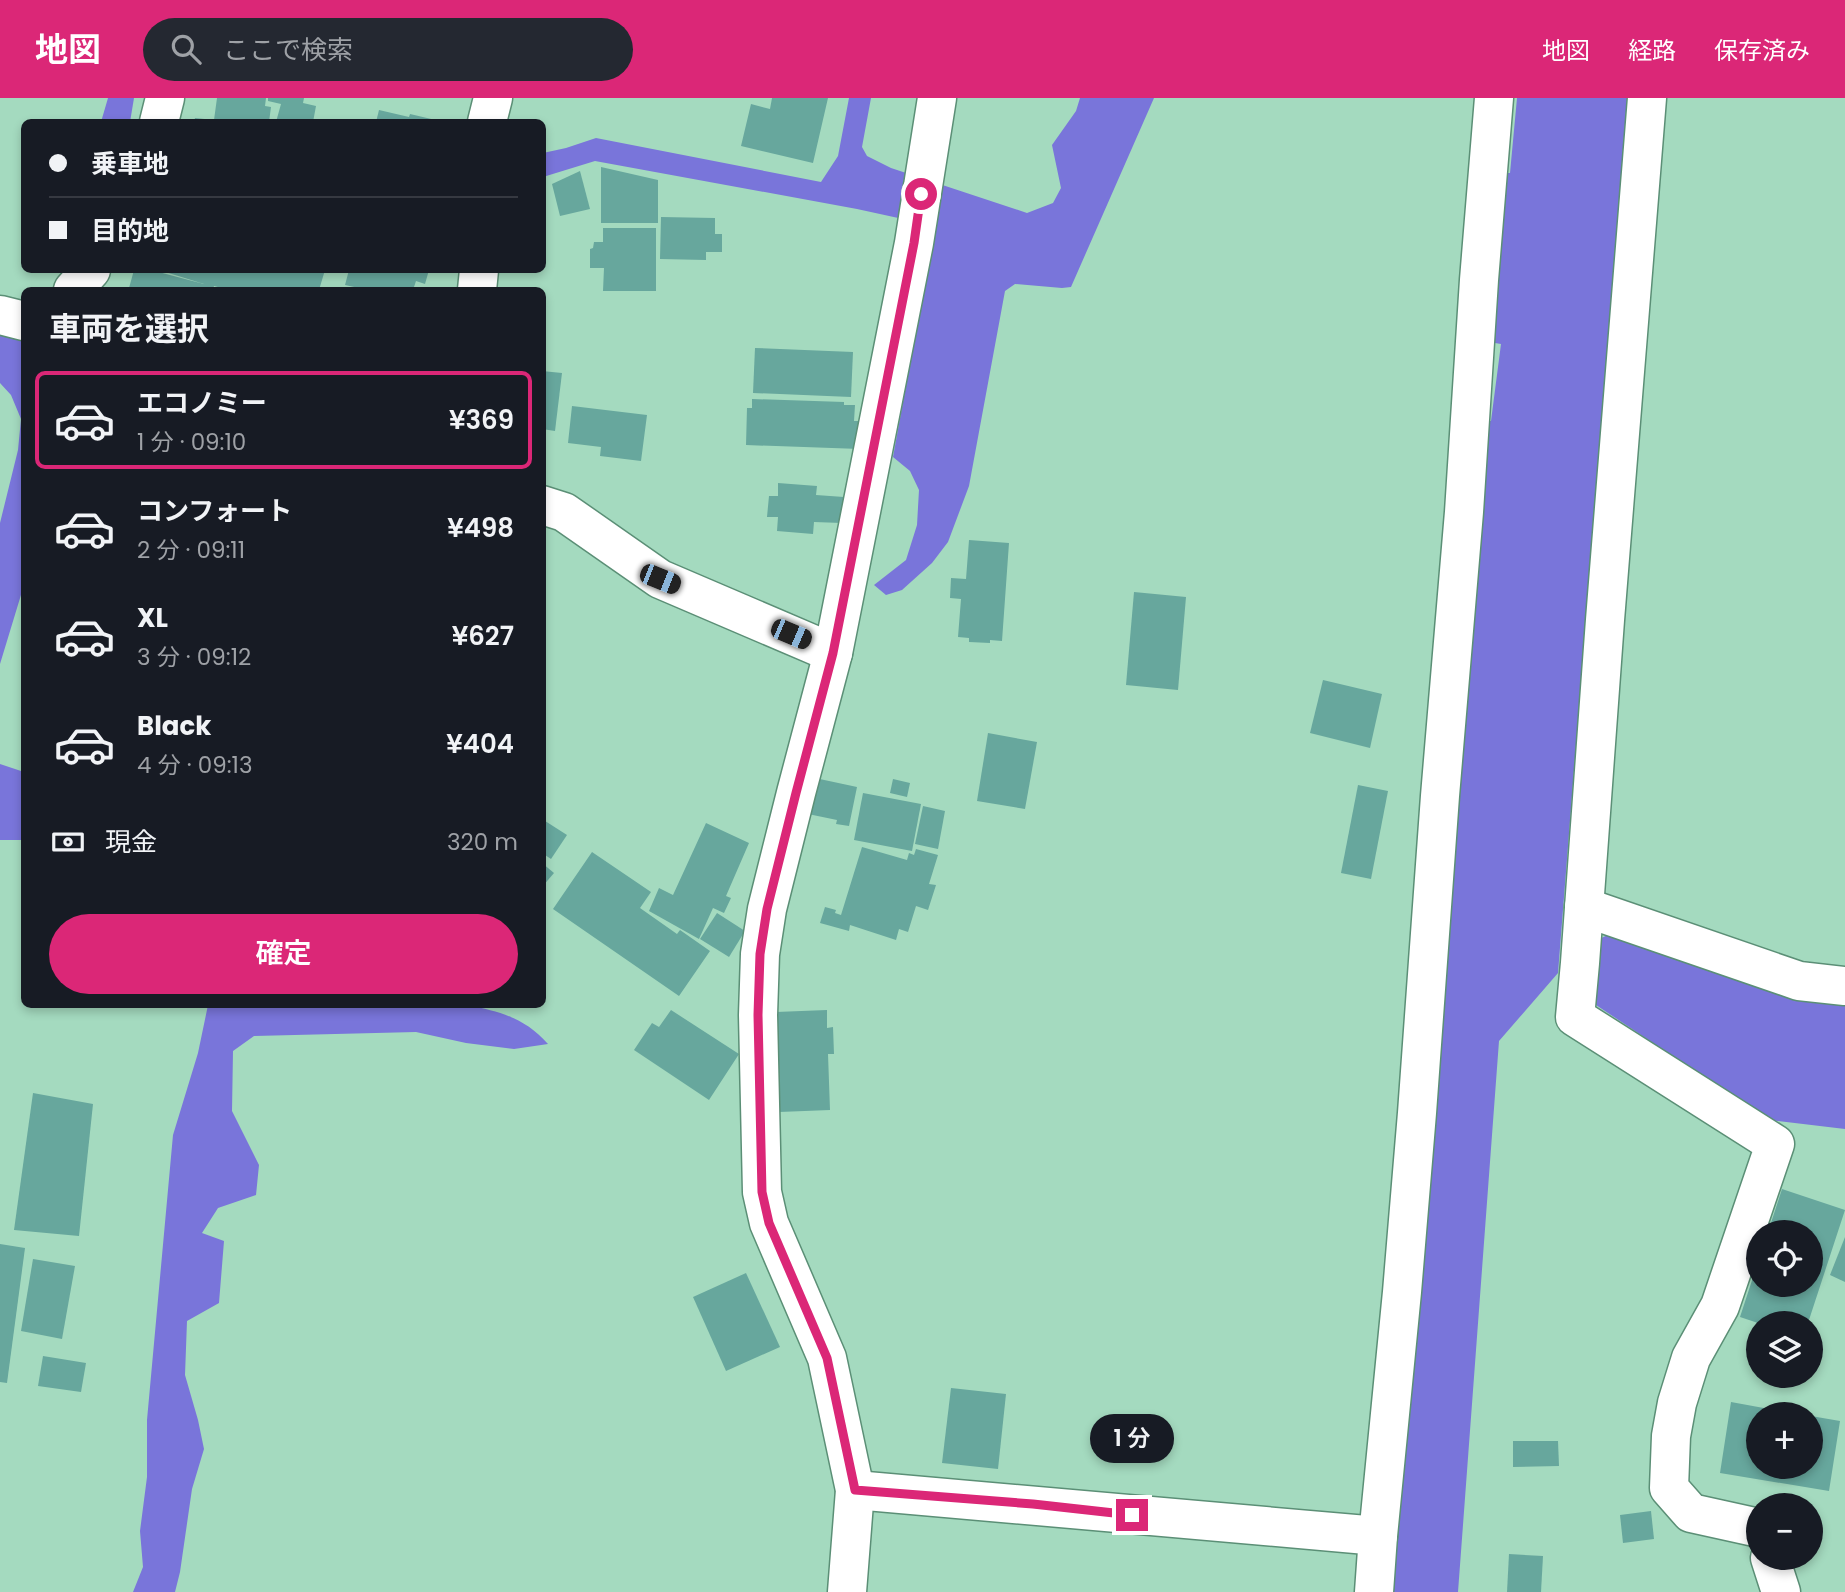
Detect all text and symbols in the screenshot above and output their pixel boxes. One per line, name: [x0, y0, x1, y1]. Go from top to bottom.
search box: [143, 18, 633, 81]
text: 地図: [35, 26, 101, 73]
icon: search: [167, 30, 205, 68]
text: ここで検索: [223, 32, 353, 68]
text: 地図: [1542, 34, 1590, 67]
text: 経路: [1628, 34, 1676, 67]
text: 保存済み: [1714, 34, 1810, 67]
text: 乗車地: [91, 146, 169, 182]
route start: [905, 178, 937, 210]
text: 目的地: [91, 213, 169, 249]
text: 車両を選択: [49, 306, 209, 351]
text: エコノミー: [137, 385, 267, 421]
icon: car: [53, 389, 116, 452]
text: ¥369: [449, 402, 514, 438]
text: 1 分 · 09:10: [137, 426, 246, 458]
text: コンフォート: [137, 493, 292, 529]
icon: car: [53, 497, 116, 560]
text: ¥498: [447, 510, 514, 546]
text: 2 分 · 09:11: [137, 534, 245, 566]
car: [637, 561, 684, 597]
text: XL: [137, 600, 168, 636]
icon: car: [53, 605, 116, 668]
car: [768, 616, 815, 652]
text: ¥627: [452, 618, 514, 654]
text: 3 分 · 09:12: [137, 641, 251, 673]
text: Black: [137, 708, 211, 744]
icon: car: [53, 713, 116, 776]
text: ¥404: [446, 726, 514, 762]
text: 4 分 · 09:13: [137, 749, 253, 781]
icon: cash: [49, 823, 87, 861]
text: 現金: [105, 824, 157, 860]
text: 320 m: [447, 826, 518, 858]
button: 確定: [49, 914, 518, 994]
map controls: [1746, 1220, 1823, 1570]
button: locate: [1746, 1220, 1823, 1297]
button: layers: [1746, 1311, 1823, 1388]
button: +: [1746, 1402, 1823, 1479]
callout: 1 分: [1090, 1414, 1174, 1462]
text: 1 分: [1114, 1422, 1150, 1454]
button: −: [1746, 1493, 1823, 1570]
route end: [1116, 1499, 1148, 1531]

